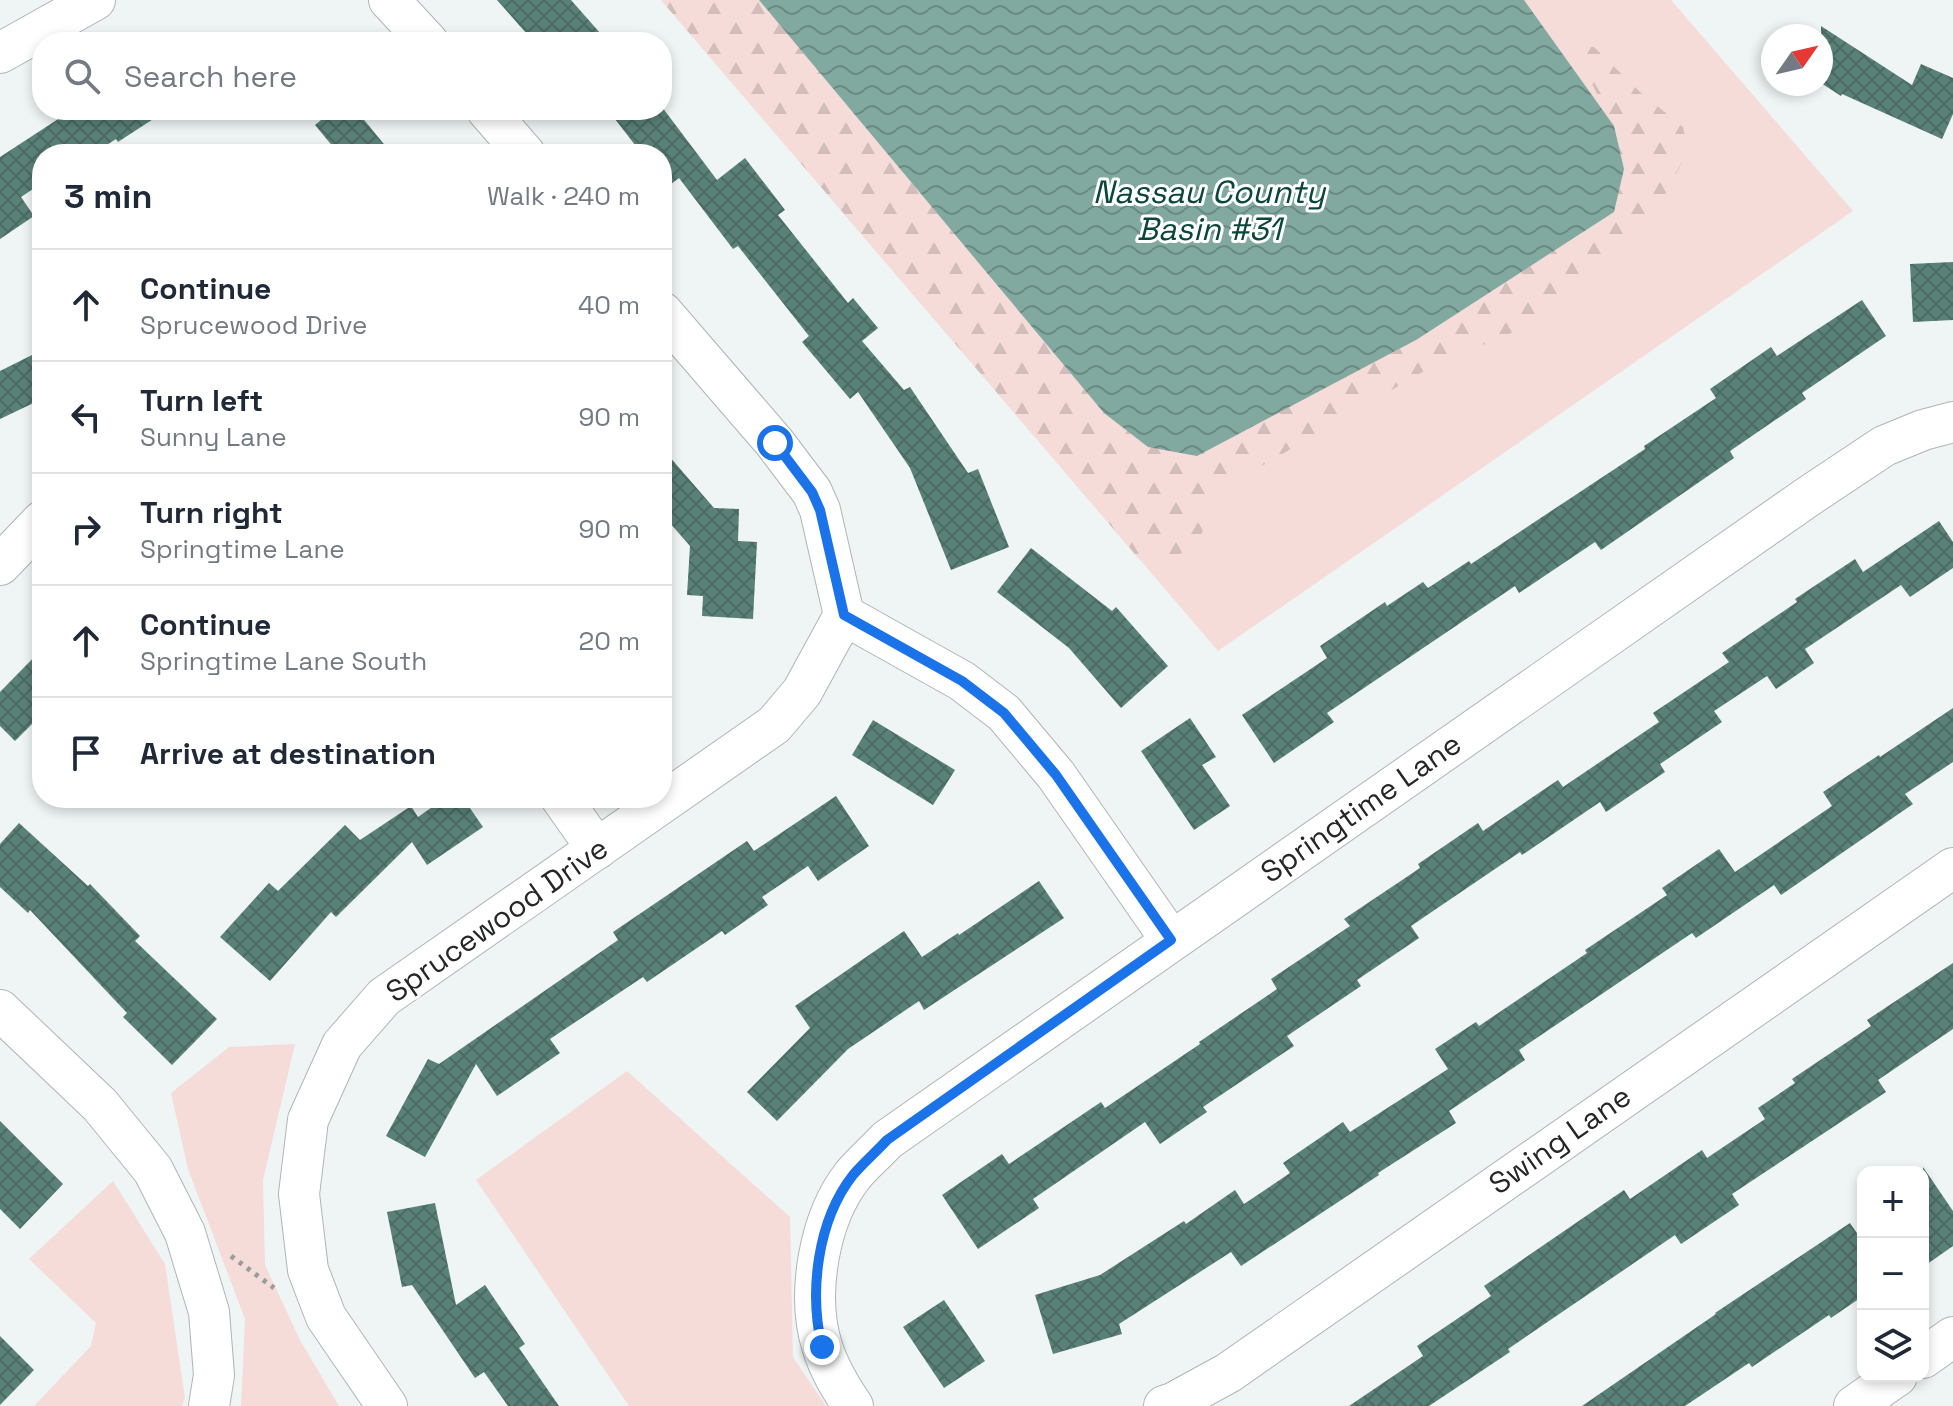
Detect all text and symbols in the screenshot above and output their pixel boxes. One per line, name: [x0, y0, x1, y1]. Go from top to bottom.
north arrow: [1761, 24, 1833, 96]
search box: [32, 32, 672, 120]
icon: search: [60, 54, 104, 98]
text: Search here: [124, 57, 297, 96]
water label: Nassau County Basin #31: [1093, 172, 1327, 249]
text: 3 min: [64, 175, 152, 218]
text: Walk · 240 m: [487, 179, 640, 213]
text: Continue: [140, 269, 271, 308]
icon: ahead: [64, 283, 108, 327]
text: 40 m: [578, 288, 640, 322]
text: Sprucewood Drive: [140, 308, 368, 342]
text: Turn left: [140, 381, 263, 420]
icon: left: [64, 395, 108, 439]
text: 90 m: [578, 400, 640, 434]
text: Sunny Lane: [140, 420, 287, 454]
route start: [757, 425, 793, 461]
text: Turn right: [140, 493, 283, 532]
icon: right: [64, 507, 108, 551]
text: 90 m: [578, 512, 640, 546]
text: Springtime Lane: [140, 532, 345, 566]
text: Continue: [140, 605, 271, 644]
icon: ahead: [64, 619, 108, 663]
text: 20 m: [579, 624, 640, 658]
text: Springtime Lane South: [140, 644, 427, 678]
street label: Springtime Lane: [1253, 724, 1469, 891]
icon: arrive: [64, 731, 108, 775]
text: Arrive at destination: [140, 734, 436, 773]
street label: Sprucewood Drive: [378, 828, 615, 1011]
street label: Swing Lane: [1481, 1076, 1638, 1203]
map controls: [1857, 1166, 1929, 1382]
button: +: [1857, 1166, 1929, 1238]
button: −: [1857, 1238, 1929, 1310]
button: layers: [1857, 1310, 1929, 1382]
route end: [804, 1329, 840, 1365]

